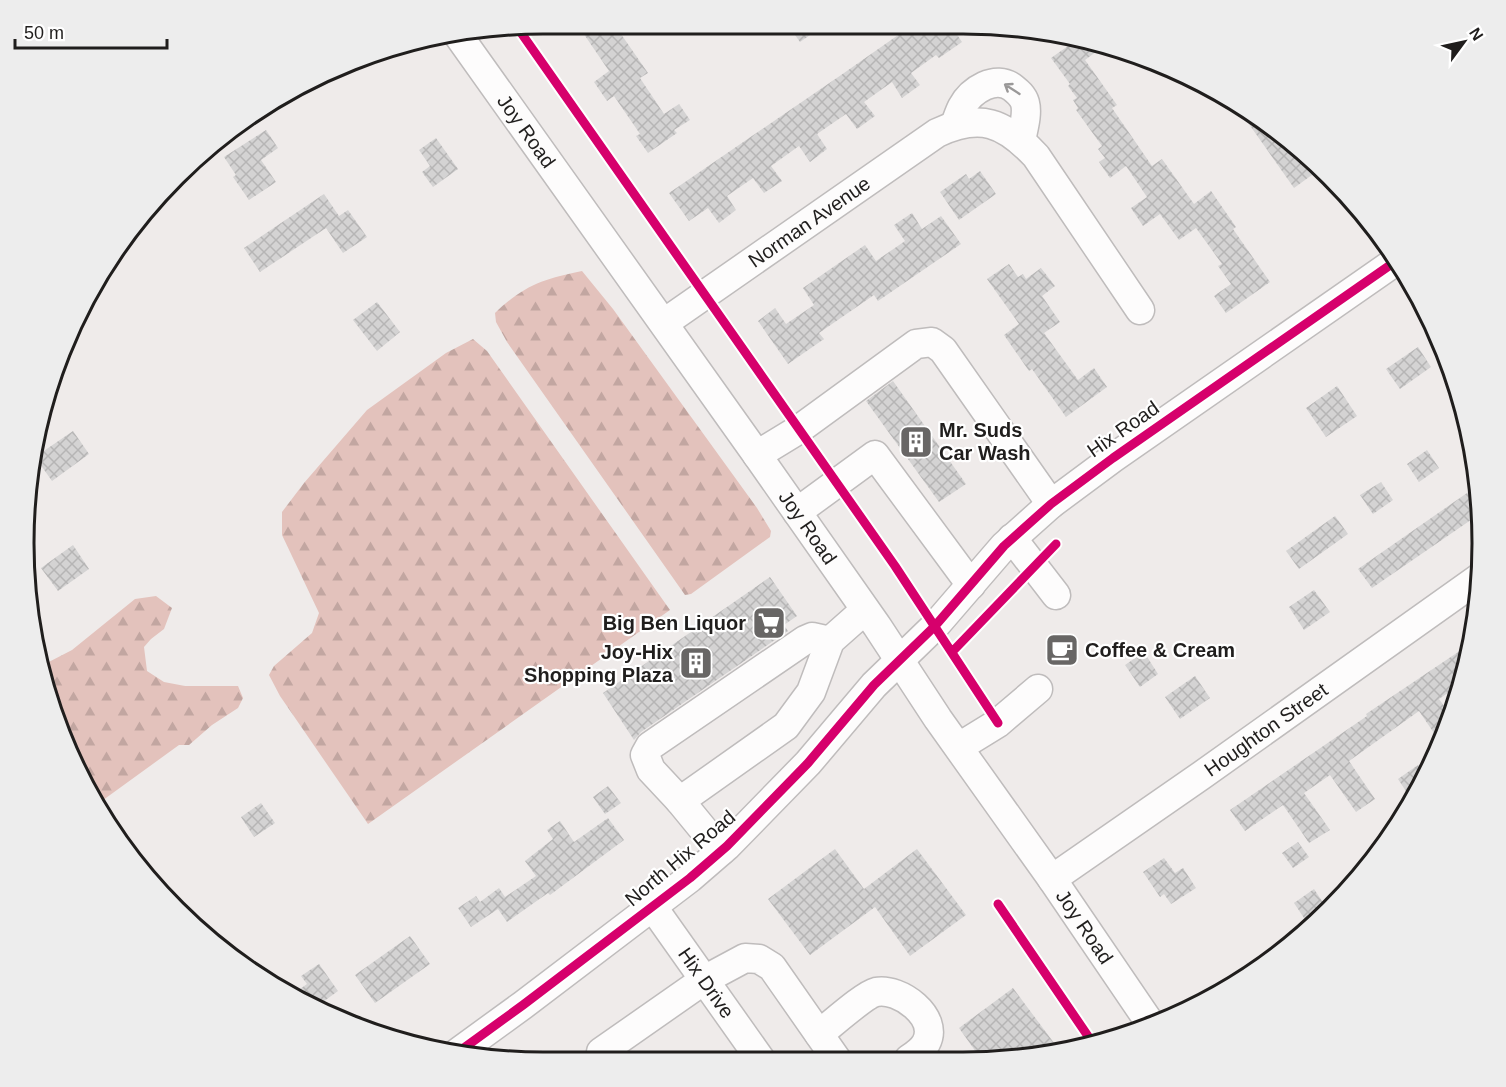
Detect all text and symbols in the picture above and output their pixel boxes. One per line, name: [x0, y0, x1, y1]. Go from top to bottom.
scale bar: [15, 12, 166, 50]
north arrow: [1434, 12, 1494, 72]
text: 50 m: [24, 23, 64, 43]
text: N: [1466, 25, 1486, 44]
one-way arrow: [1004, 82, 1021, 94]
street label: Joy Road: [493, 90, 560, 172]
street label: Norman Avenue: [744, 172, 874, 272]
street label: Hix Road: [1083, 396, 1163, 462]
place label: Mr. Suds Car Wash: [939, 419, 1031, 464]
building icon: Mr. Suds Car Wash: [898, 424, 934, 460]
street label: Joy Road: [775, 486, 841, 568]
supermarket icon: Big Ben Liquor: [751, 605, 787, 641]
place label: Big Ben Liquor: [603, 612, 746, 634]
cafe icon: Coffee & Cream: [1044, 632, 1080, 668]
place label: Coffee & Cream: [1085, 639, 1235, 661]
place label: Joy-Hix Shopping Plaza: [524, 641, 674, 686]
building icon: Joy-Hix Shopping Plaza: [678, 645, 714, 681]
street label: Houghton Street: [1200, 678, 1332, 781]
street label: North Hix Road: [621, 806, 739, 910]
street label: Joy Road: [1052, 886, 1117, 968]
street label: Hix Drive: [674, 943, 739, 1022]

